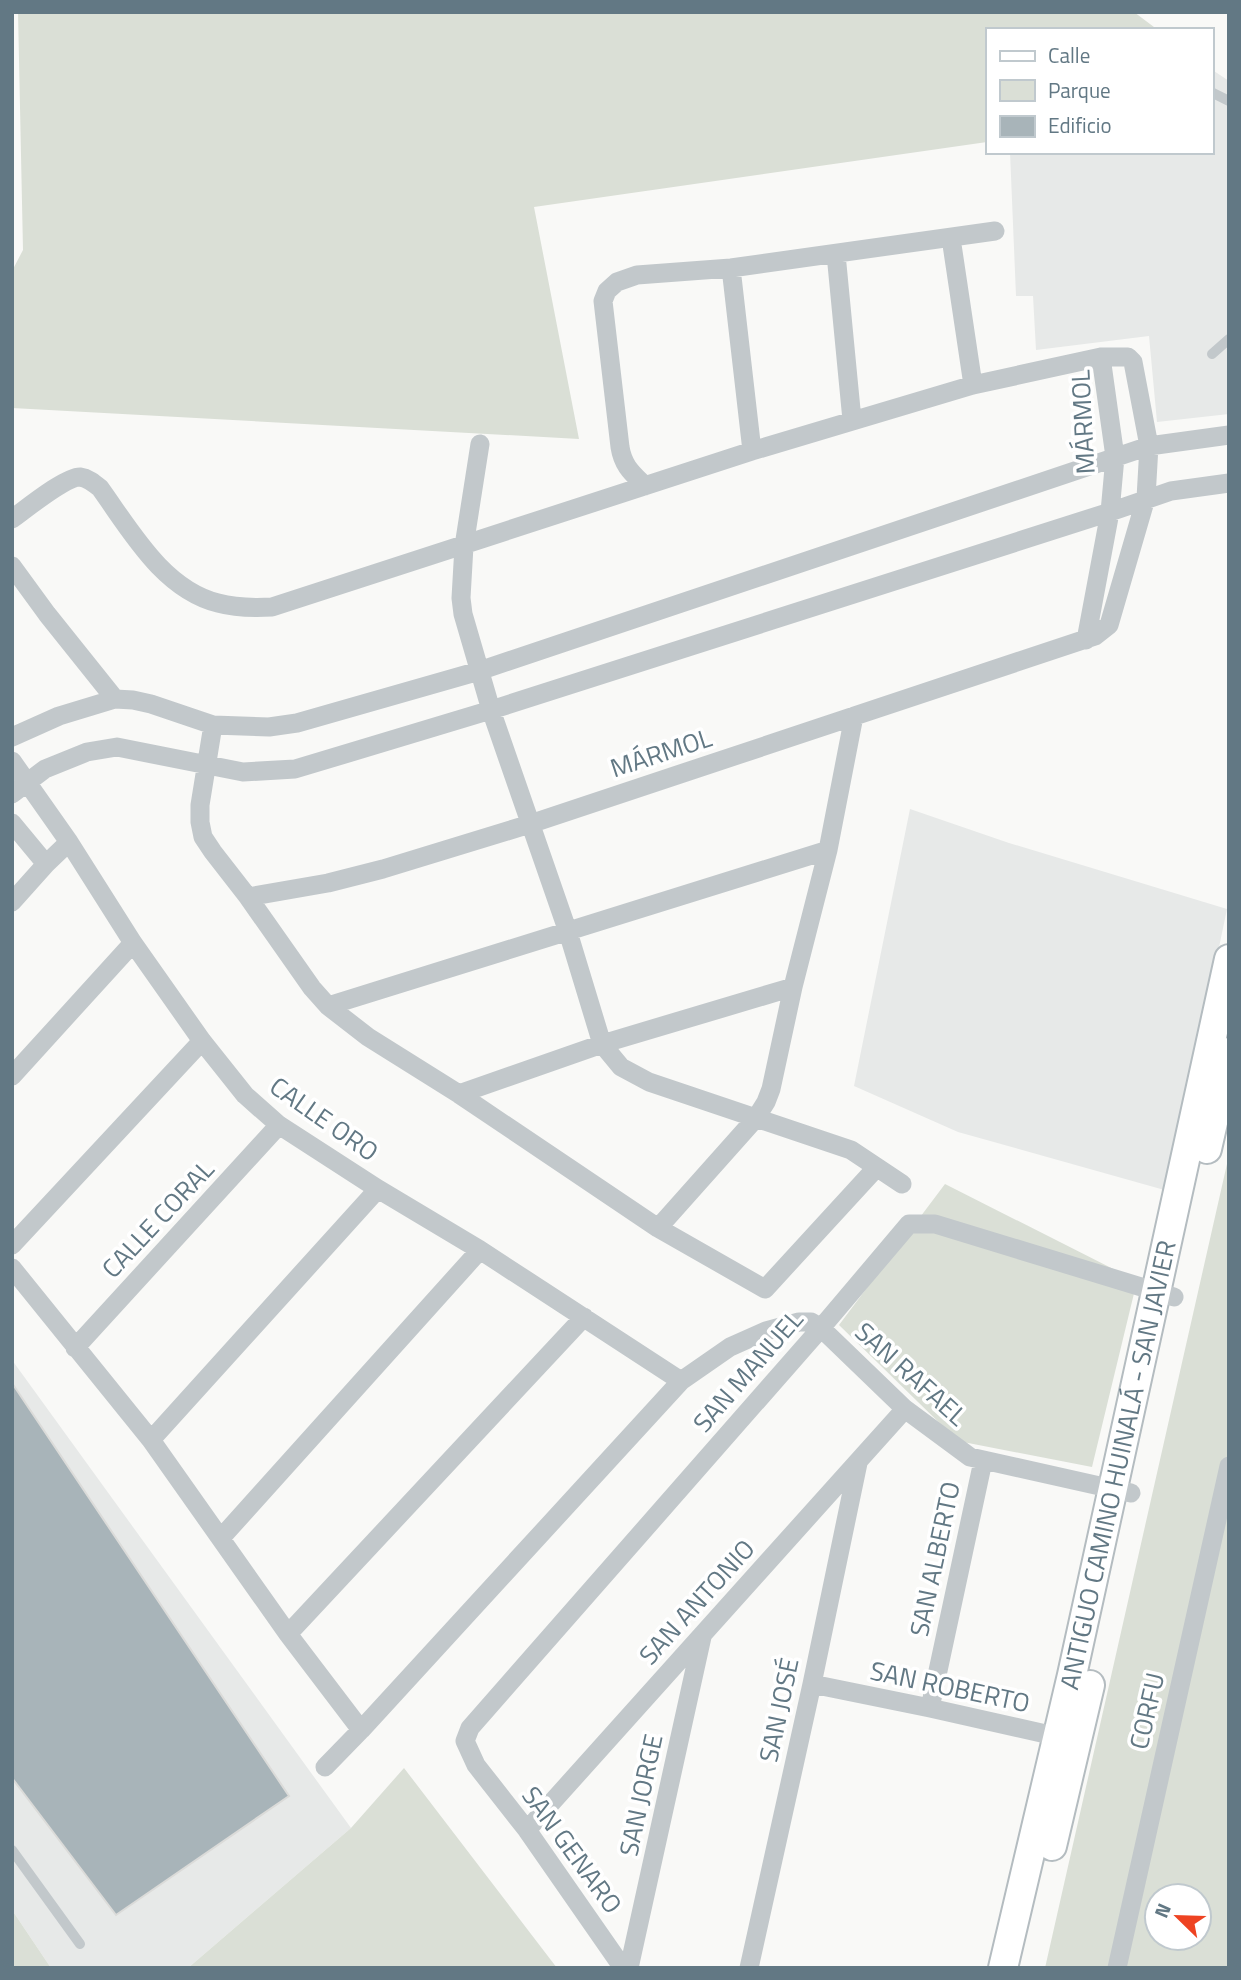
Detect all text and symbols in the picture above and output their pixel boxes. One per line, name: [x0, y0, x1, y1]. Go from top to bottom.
legend: [986, 28, 1213, 154]
text: Calle: [1048, 39, 1090, 71]
text: Parque: [1048, 74, 1111, 106]
text: Edificio: [1048, 109, 1112, 141]
street label: MÁRMOL: [1060, 368, 1105, 475]
street label: MÁRMOL: [605, 718, 717, 787]
street label: CALLE ORO: [262, 1067, 387, 1170]
street label: CALLE CORAL: [92, 1150, 223, 1287]
street label: ANTIGUO CAMINO HUINALÁ - SAN JAVIER: [1049, 1237, 1186, 1693]
street label: SAN MANUEL: [683, 1300, 812, 1440]
street label: SAN RAFAEL: [847, 1313, 976, 1435]
street label: SAN ALBERTO: [899, 1478, 970, 1640]
street label: SAN ANTONIO: [630, 1530, 764, 1673]
street label: SAN ROBERTO: [867, 1651, 1034, 1722]
street label: SAN JOSÉ: [748, 1654, 809, 1766]
street label: CORFU: [1119, 1669, 1174, 1753]
street label: SAN JORGE: [609, 1730, 672, 1859]
street label: SAN GENARO: [513, 1778, 632, 1922]
north arrow: [1143, 1882, 1213, 1952]
text: N: [1146, 1898, 1178, 1922]

